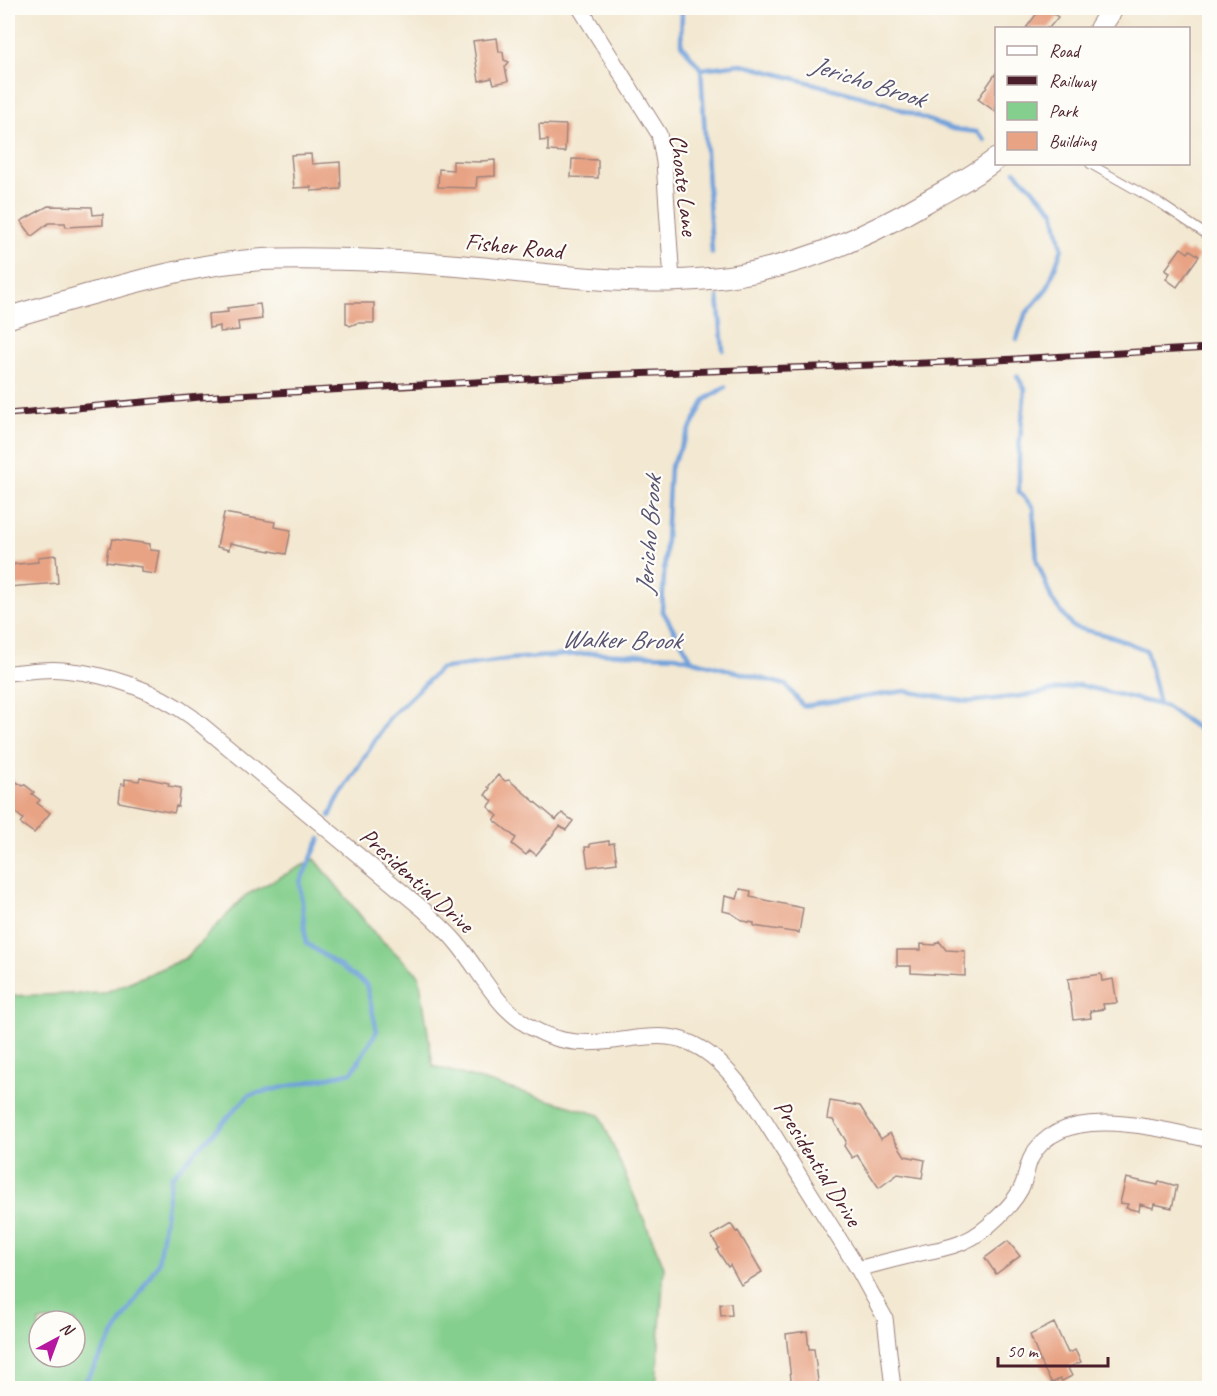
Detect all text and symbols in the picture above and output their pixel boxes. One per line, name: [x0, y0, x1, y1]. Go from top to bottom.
legend: [995, 27, 1190, 165]
text: Road: [1049, 40, 1082, 62]
water label: Jericho Brook: [805, 47, 933, 117]
text: Railway: [1049, 70, 1097, 92]
text: Park: [1049, 100, 1079, 122]
text: Building: [1049, 130, 1098, 152]
street label: Choate Lane: [663, 133, 705, 239]
street label: Fisher Road: [464, 226, 568, 266]
water label: Jericho Brook: [628, 471, 669, 597]
water label: Walker Brook: [561, 622, 685, 657]
street label: Presidential Drive: [354, 821, 482, 941]
street label: Presidential Drive: [767, 1094, 870, 1234]
north arrow: [27, 1309, 87, 1369]
text: N: [56, 1318, 79, 1341]
scale bar: [998, 1330, 1108, 1368]
text: 50 m: [1007, 1340, 1040, 1362]

